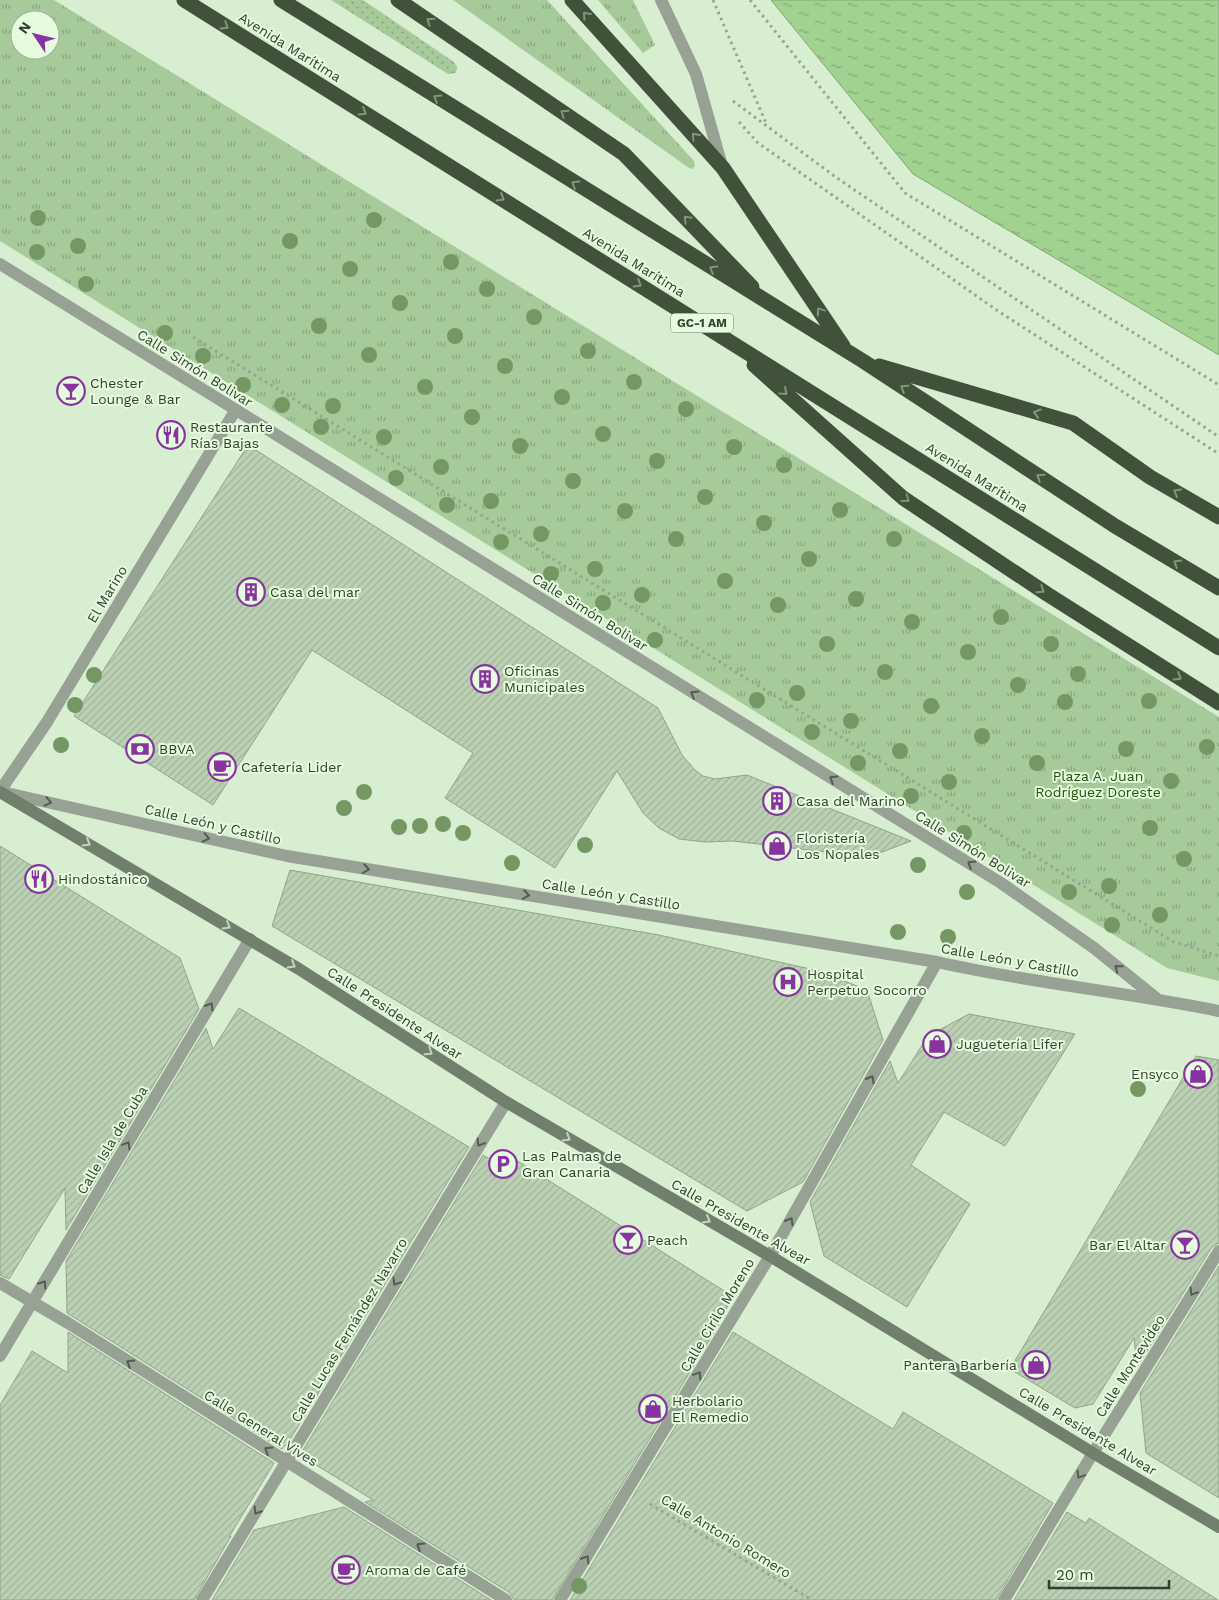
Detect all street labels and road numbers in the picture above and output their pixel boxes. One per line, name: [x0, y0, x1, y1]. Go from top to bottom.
street label: Avenida Marítima: [236, 9, 344, 85]
street label: Avenida Marítima: [580, 224, 688, 300]
road number: GC-1 AM: [671, 314, 733, 332]
street label: Calle Simón Bolivar: [134, 326, 256, 410]
street label: Avenida Marítima: [923, 439, 1031, 515]
street label: El Marino: [84, 563, 130, 625]
street label: Calle Simón Bolivar: [529, 570, 651, 654]
street label: Calle León y Castillo: [143, 800, 283, 848]
street label: Calle Simón Bolivar: [912, 807, 1034, 891]
street label: Calle León y Castillo: [541, 875, 681, 913]
street label: Calle León y Castillo: [940, 940, 1080, 980]
street label: Calle Presidente Alvear: [324, 963, 466, 1063]
street label: Calle Isla de Cuba: [73, 1083, 151, 1197]
street label: Calle Presidente Alvear: [669, 1176, 814, 1269]
street label: Calle Lucas Fernández Navarro: [288, 1235, 410, 1425]
street label: Calle Cirilo Moreno: [677, 1255, 757, 1375]
street label: Calle Montevideo: [1092, 1312, 1168, 1420]
street label: Calle Presidente Alvear: [1016, 1383, 1160, 1479]
street label: Calle General Vives: [201, 1387, 321, 1469]
street label: Calle Antonio Romero: [658, 1491, 794, 1581]

